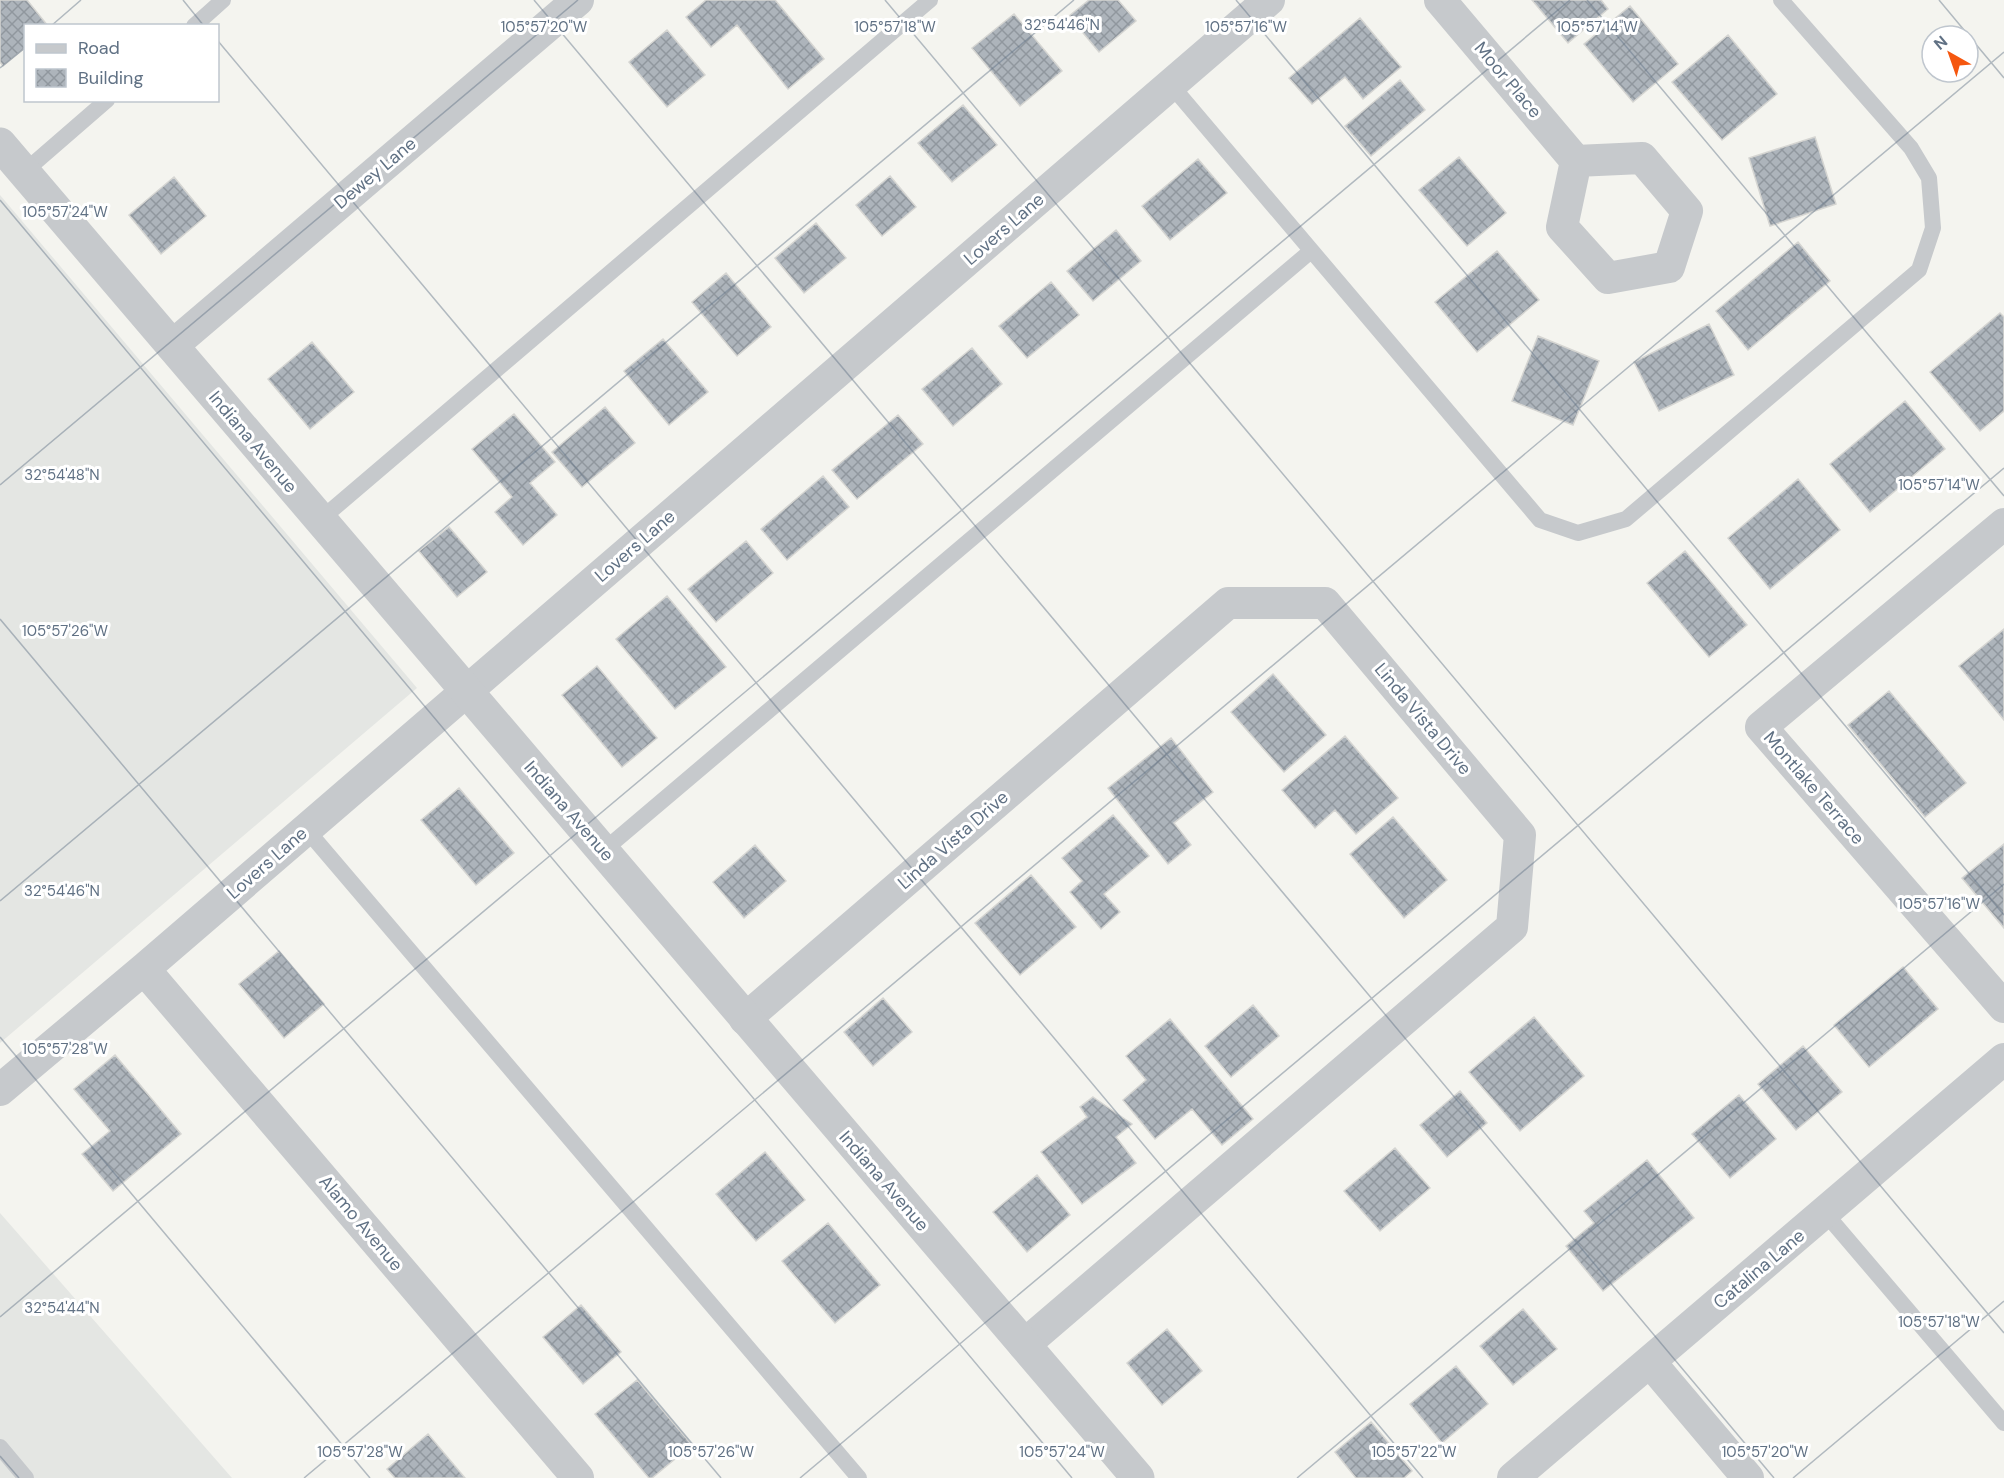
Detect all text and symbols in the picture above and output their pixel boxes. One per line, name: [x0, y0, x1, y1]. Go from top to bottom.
text: 32°54'46"N: [1024, 15, 1100, 35]
text: 105°57'20"W: [501, 17, 588, 37]
text: 105°57'18"W: [854, 17, 936, 37]
text: 105°57'16"W: [1205, 17, 1287, 37]
text: 105°57'14"W: [1556, 17, 1638, 37]
legend: [24, 24, 219, 102]
north arrow: [1920, 24, 1980, 84]
text: N: [1929, 31, 1952, 55]
text: Road: [78, 36, 120, 60]
street label: Moor Place: [1469, 37, 1547, 123]
text: Building: [78, 66, 143, 90]
street label: Dewey Lane: [329, 132, 421, 214]
street label: Lovers Lane: [959, 187, 1049, 271]
text: 105°57'24"W: [22, 202, 108, 222]
street label: Indiana Avenue: [203, 386, 303, 498]
text: 32°54'48"N: [24, 465, 100, 485]
text: 105°57'14"W: [1898, 475, 1980, 495]
street label: Lovers Lane: [590, 504, 680, 588]
text: 105°57'26"W: [22, 621, 108, 641]
street label: Linda Vista Drive: [1369, 658, 1477, 780]
street label: Montlake Terrace: [1758, 726, 1870, 850]
street label: Indiana Avenue: [519, 756, 619, 866]
street label: Linda Vista Drive: [893, 785, 1013, 895]
street label: Lovers Lane: [222, 821, 312, 905]
text: 32°54'46"N: [24, 881, 100, 901]
text: 105°57'16"W: [1898, 894, 1980, 914]
text: 105°57'28"W: [22, 1039, 108, 1059]
street label: Indiana Avenue: [834, 1126, 934, 1236]
street label: Alamo Avenue: [314, 1170, 408, 1276]
street label: Catalina Lane: [1708, 1224, 1810, 1314]
text: 32°54'44"N: [24, 1298, 100, 1318]
text: 105°57'18"W: [1898, 1312, 1980, 1332]
text: 105°57'28"W: [317, 1442, 403, 1462]
text: 105°57'26"W: [668, 1442, 754, 1462]
text: 105°57'24"W: [1019, 1442, 1105, 1462]
text: 105°57'22"W: [1371, 1442, 1457, 1462]
text: 105°57'20"W: [1722, 1442, 1809, 1462]

